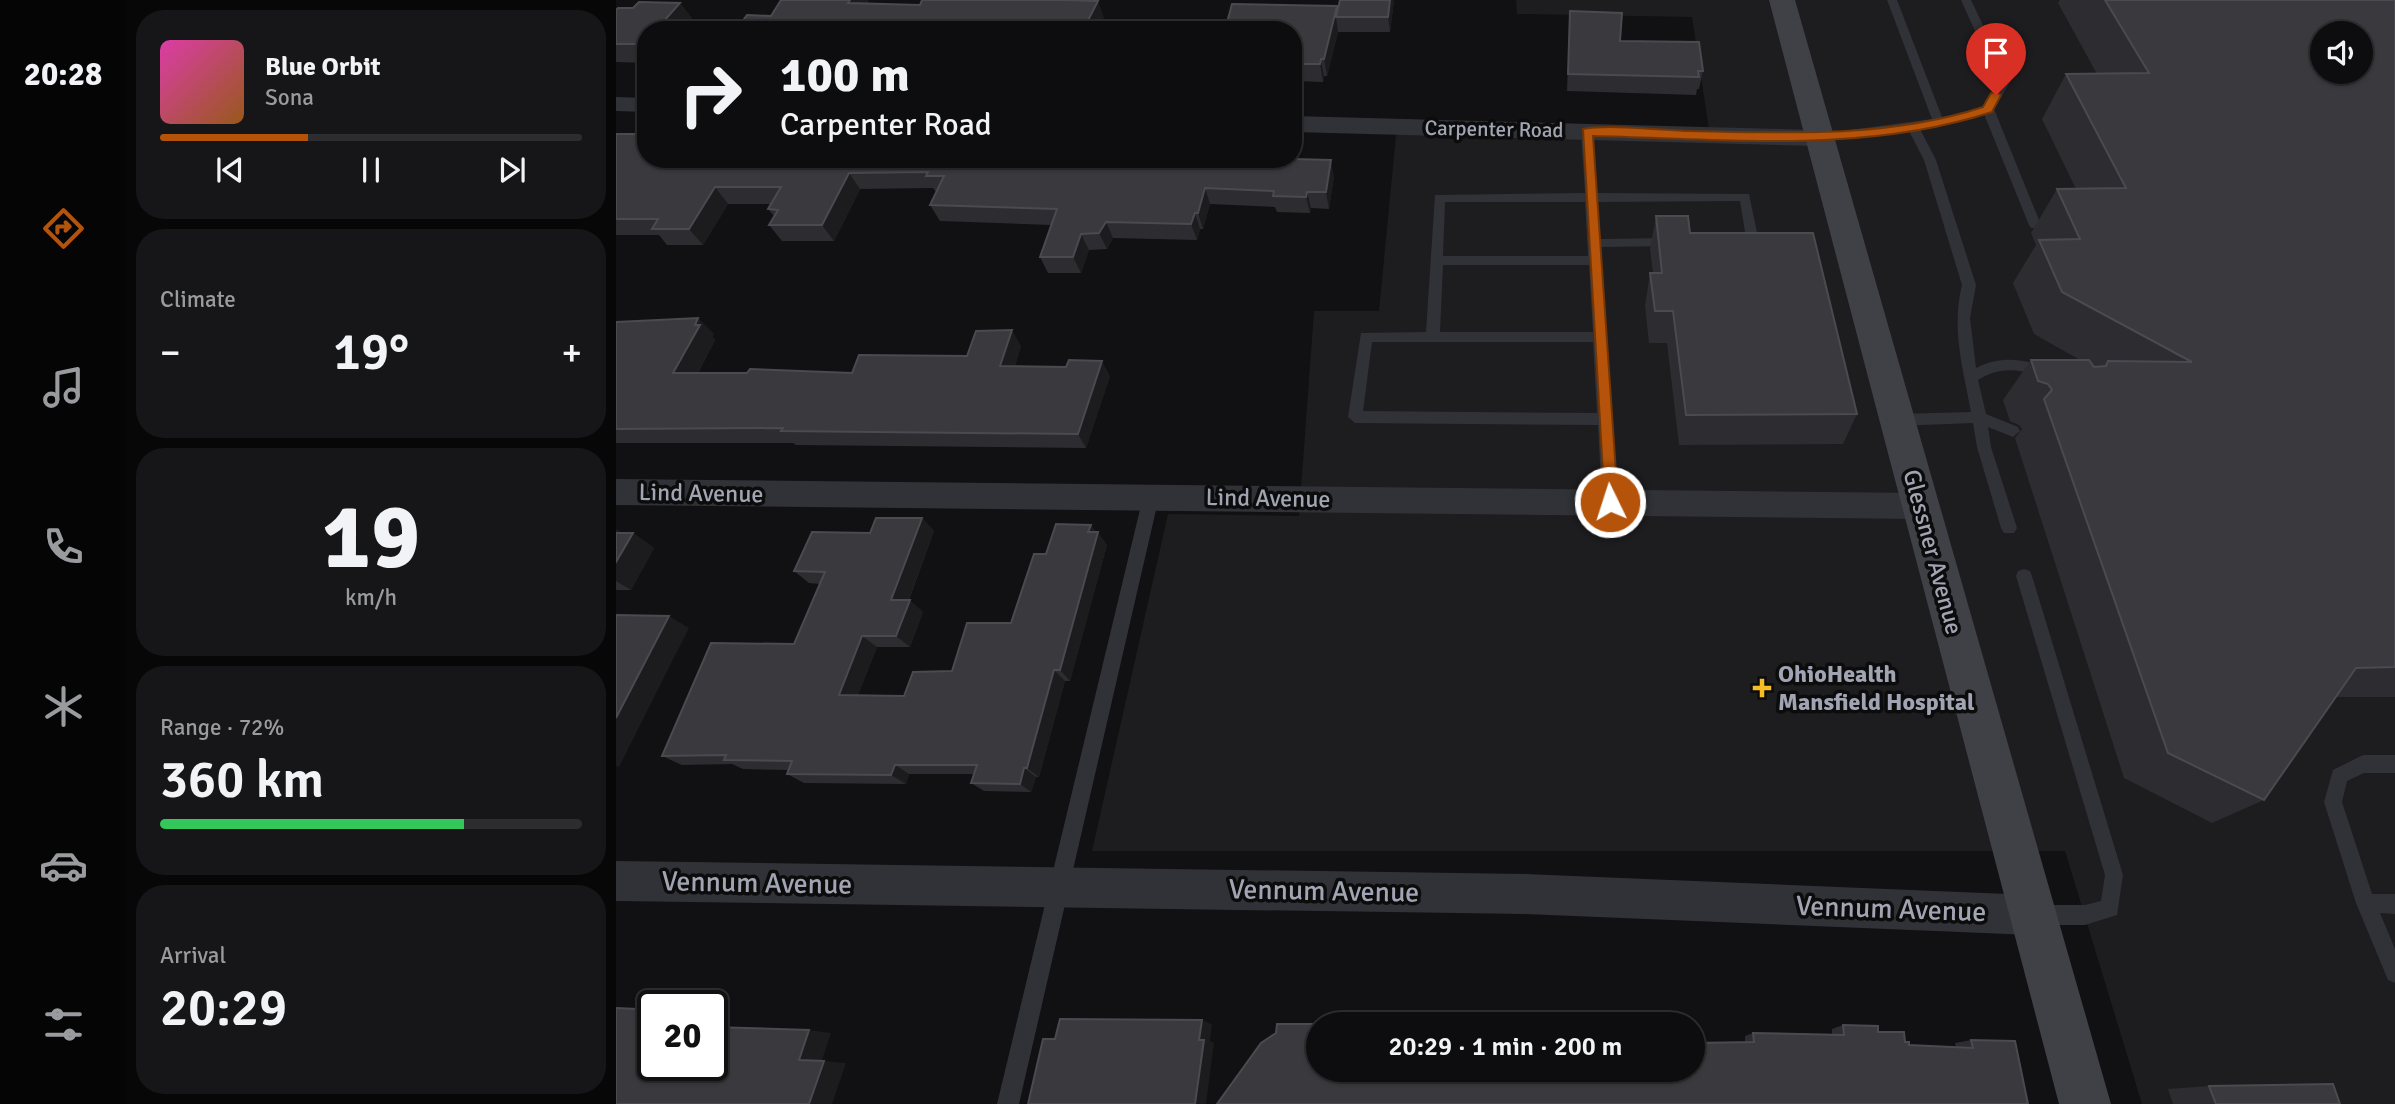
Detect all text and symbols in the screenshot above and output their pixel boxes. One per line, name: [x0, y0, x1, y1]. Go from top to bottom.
map controls: [2310, 21, 2373, 84]
button: sound: [2310, 21, 2373, 84]
pin: [1966, 23, 2026, 95]
icon: arrive: [1977, 34, 2015, 72]
text: 100 m: [780, 45, 910, 105]
icon: right: [665, 49, 756, 140]
text: Blue Orbit: [265, 51, 381, 83]
text: 20:28: [24, 55, 102, 94]
text: Sona: [265, 83, 314, 112]
text: Carpenter Road: [780, 105, 992, 144]
street label: Carpenter Road: [1424, 115, 1564, 143]
icon: previous: [211, 151, 249, 189]
icon: pause: [352, 151, 390, 189]
icon: next: [493, 151, 531, 189]
icon: directions: [39, 204, 88, 253]
text: Climate: [160, 285, 236, 314]
text: 19°: [333, 320, 409, 384]
text: −: [160, 329, 181, 376]
text: +: [561, 329, 582, 376]
icon: music: [39, 363, 88, 412]
position arrow: [1573, 465, 1647, 539]
street label: Glessner Avenue: [1897, 466, 1969, 638]
street label: Lind Avenue: [638, 477, 764, 509]
text: 19: [322, 481, 420, 594]
street label: Lind Avenue: [1205, 482, 1331, 514]
icon: phone: [39, 522, 88, 571]
text: km/h: [345, 583, 397, 612]
place label: OhioHealth Mansfield Hospital: [1778, 659, 1975, 717]
marker: OhioHealth Mansfield Hospital: [1752, 678, 1772, 698]
icon: climate: [39, 682, 88, 731]
text: Range · 72%: [160, 713, 284, 742]
text: 360 km: [160, 748, 324, 812]
icon: car: [39, 841, 88, 890]
street label: Vennum Avenue: [661, 864, 853, 902]
street label: Vennum Avenue: [1228, 872, 1420, 910]
street label: Vennum Avenue: [1795, 889, 1987, 929]
text: Arrival: [160, 941, 226, 970]
text: 20:29: [160, 976, 287, 1040]
speed limit sign: 20: [637, 990, 728, 1081]
icon: filters: [39, 1000, 88, 1049]
text: 20:29 · 1 min · 200 m: [1389, 1031, 1622, 1063]

